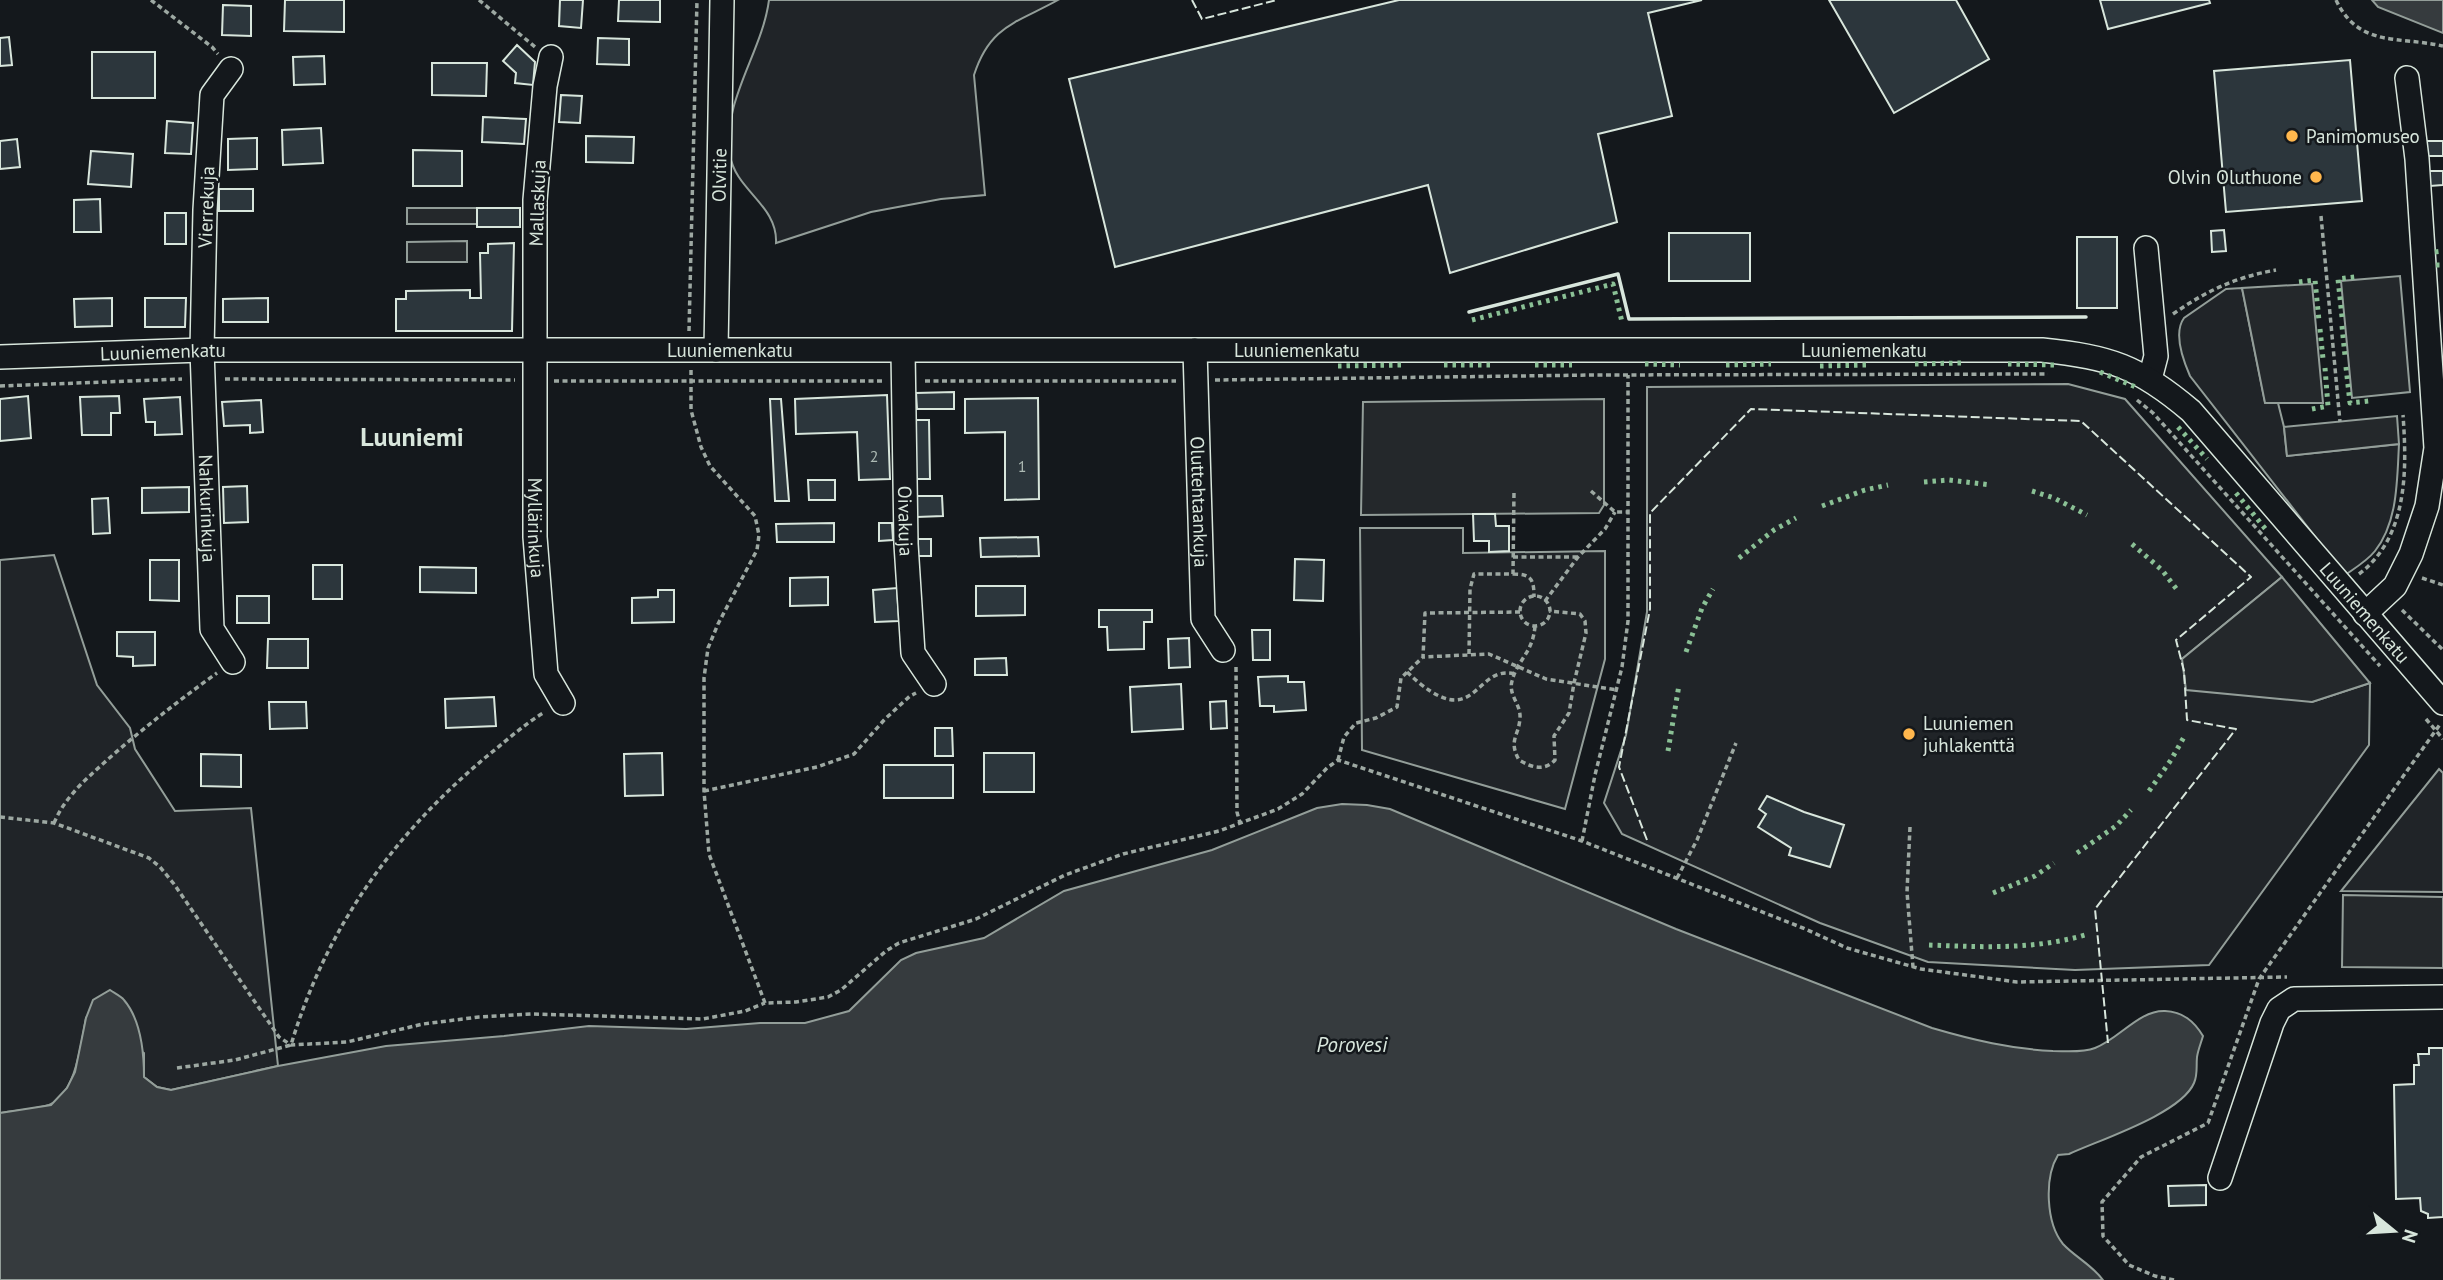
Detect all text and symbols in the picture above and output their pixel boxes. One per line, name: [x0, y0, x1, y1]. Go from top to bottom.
place label: Panimomuseo: [2306, 124, 2420, 148]
marker: Panimomuseo: [2284, 128, 2300, 144]
street label: Olvitie: [707, 148, 731, 202]
street label: Mallaskuja: [523, 159, 551, 247]
place label: Olvin Oluthuone: [2168, 165, 2302, 189]
street label: Vierrekuja: [193, 166, 219, 249]
marker: Olvin Oluthuone: [2308, 169, 2324, 185]
street label: Luuniemenkatu: [100, 338, 226, 366]
street label: Luuniemenkatu: [667, 338, 793, 362]
street label: Luuniemenkatu: [1234, 338, 1360, 362]
street label: Luuniemenkatu: [1801, 338, 1927, 362]
district label: Luuniemi: [360, 420, 464, 453]
street label: Oluttehtaankuja: [1186, 436, 1213, 568]
house number: 2: [870, 446, 878, 466]
street label: Nahkurinkuja: [194, 454, 222, 563]
house number: 1: [1018, 456, 1026, 476]
street label: Myllärinkuja: [523, 478, 550, 579]
street label: Oivakuja: [893, 486, 919, 557]
street label: Luuniemenkatu: [2315, 557, 2415, 668]
place label: Luuniemen juhlakenttä: [1923, 711, 2015, 757]
marker: Luuniemen juhlakenttä: [1901, 726, 1917, 742]
water label: Porovesi: [1316, 1031, 1388, 1058]
north arrow: [2359, 1196, 2429, 1266]
text: N: [2397, 1227, 2424, 1246]

